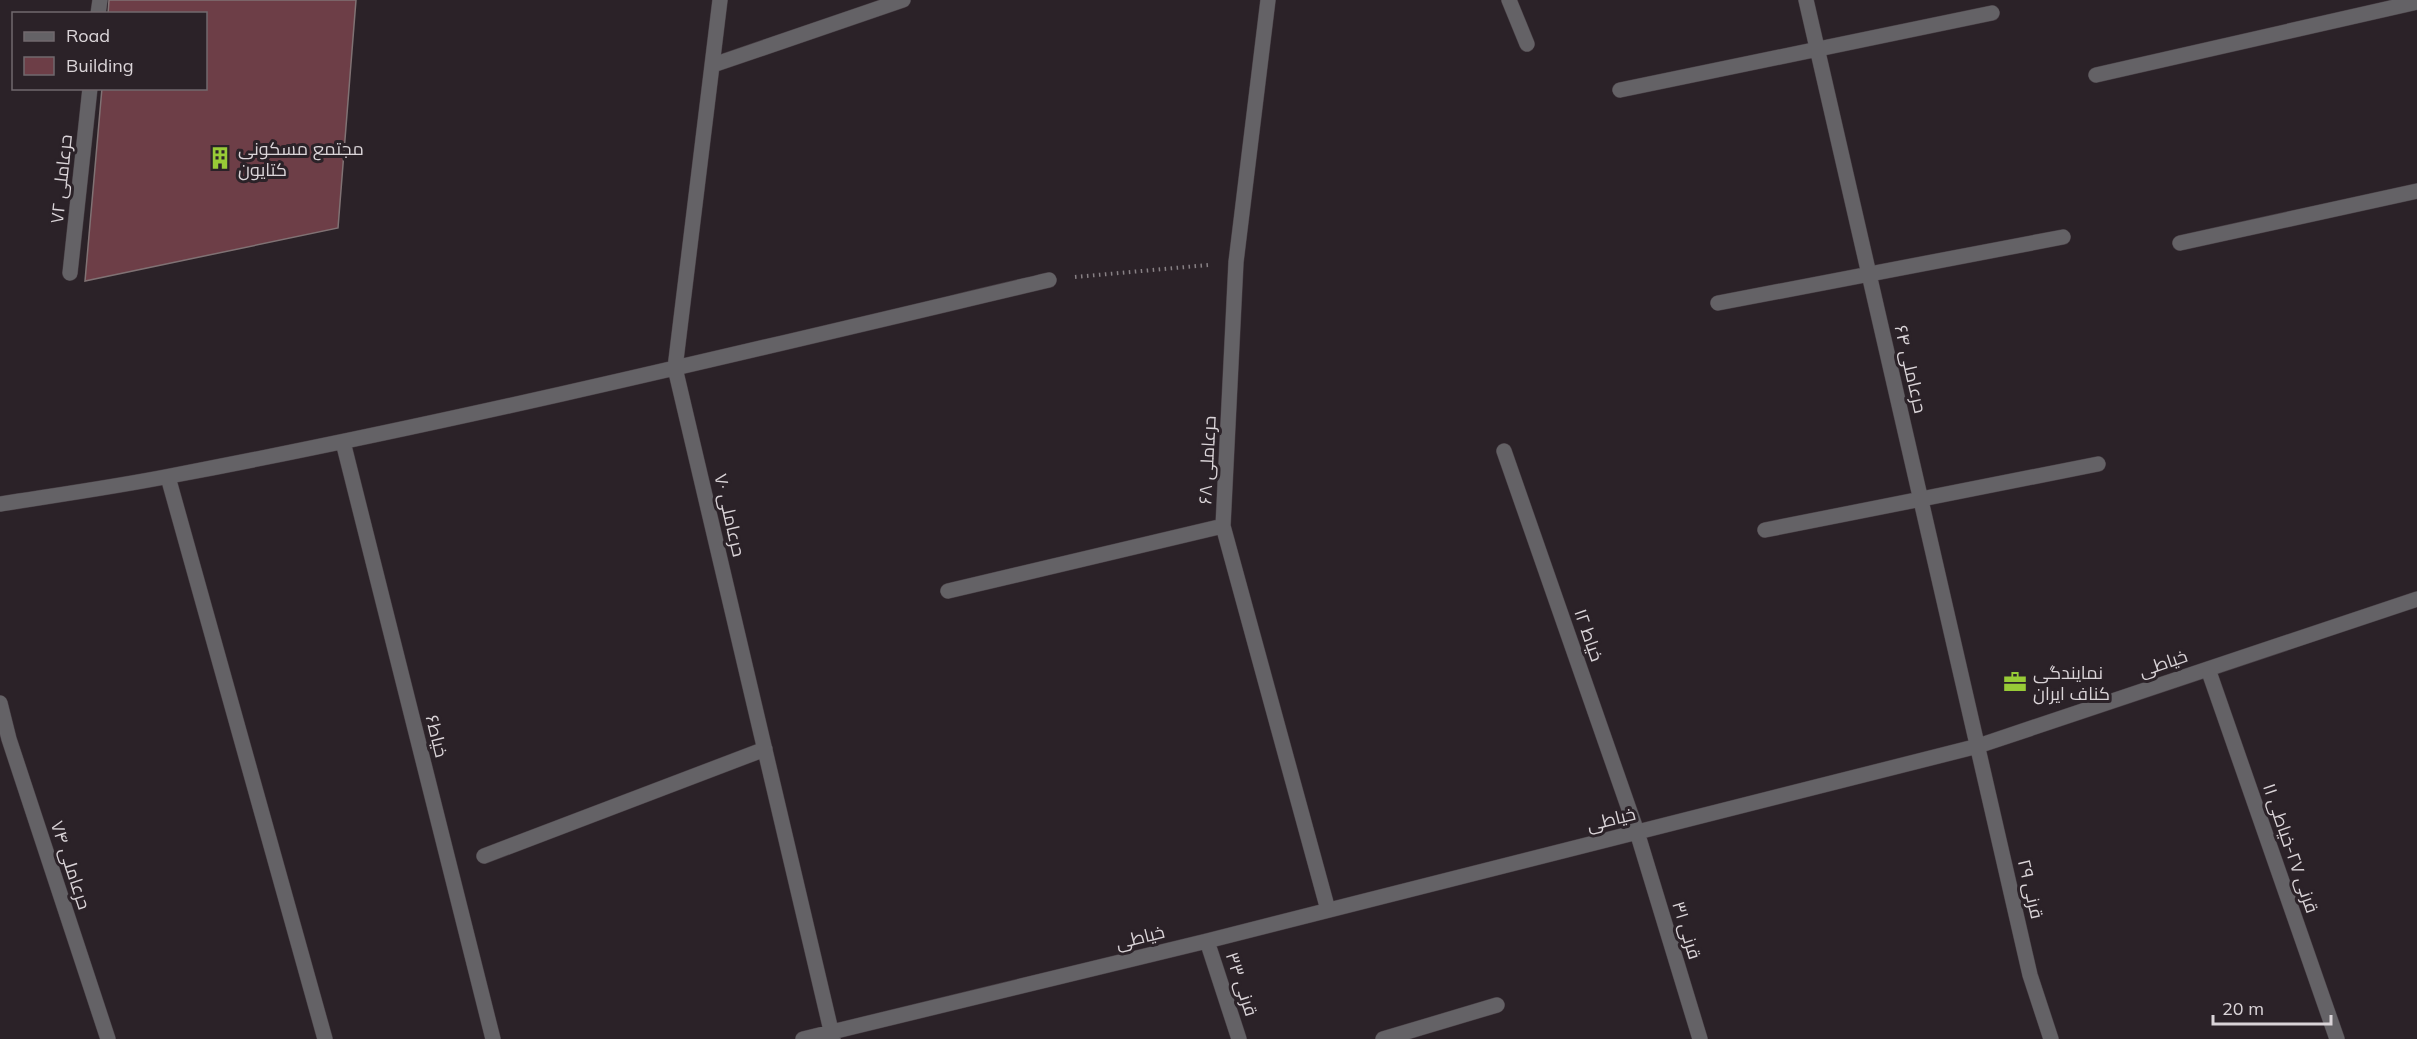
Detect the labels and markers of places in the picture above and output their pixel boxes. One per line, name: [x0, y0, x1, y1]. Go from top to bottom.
place label: مجتمع مسکونی کتایون: [238, 137, 364, 181]
building icon: مجتمع مسکونی کتایون: [207, 145, 233, 171]
place label: نمایندگی کناف ایران: [2033, 661, 2110, 705]
office icon: نمایندگی کناف ایران: [2002, 669, 2028, 695]

